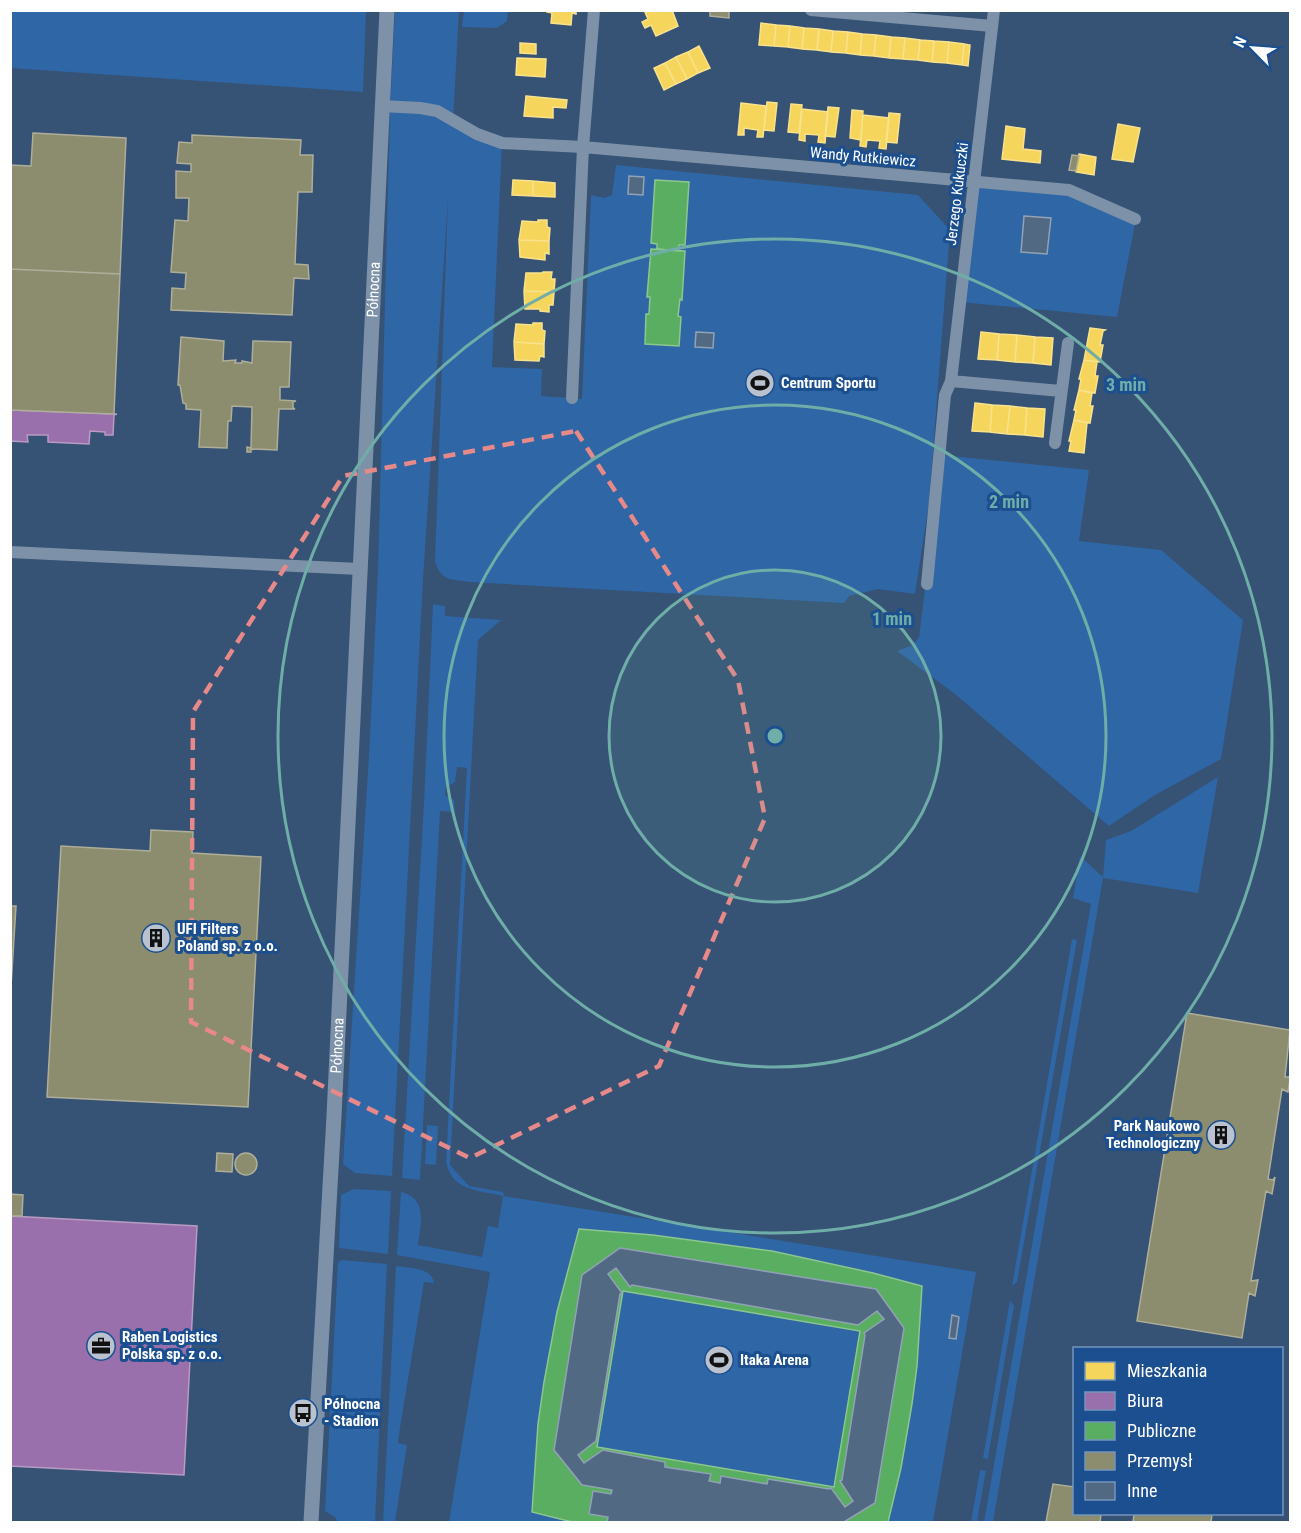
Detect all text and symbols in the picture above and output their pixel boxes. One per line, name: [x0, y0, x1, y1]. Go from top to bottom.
north arrow: [1223, 18, 1283, 78]
text: N: [1229, 33, 1251, 50]
street label: Jerzego Kukuczki: [942, 141, 972, 247]
street label: Wandy Rutkiewicz: [809, 143, 917, 171]
street label: Północna: [363, 261, 384, 318]
sports icon: Centrum Sportu: [744, 367, 776, 399]
place label: Centrum Sportu: [781, 374, 876, 392]
text: 3 min: [1106, 374, 1146, 395]
text: 2 min: [989, 491, 1029, 512]
text: 1 min: [872, 608, 912, 629]
centre of rings: [765, 726, 785, 746]
place label: UFI Filters Poland sp. z o.o.: [177, 920, 278, 955]
building icon: UFI Filters Poland sp. z o.o.: [140, 922, 172, 954]
street label: Północna: [327, 1017, 348, 1074]
place label: Park Naukowo Technologiczny: [1106, 1117, 1200, 1152]
building icon: Park Naukowo Technologiczny: [1205, 1119, 1237, 1151]
place label: Raben Logistics Polska sp. z o.o.: [122, 1328, 222, 1363]
office icon: Raben Logistics Polska sp. z o.o.: [85, 1330, 117, 1362]
sports icon: Itaka Arena: [703, 1344, 735, 1376]
legend: [1073, 1347, 1283, 1515]
place label: Itaka Arena: [740, 1351, 809, 1369]
text: Mieszkania: [1127, 1360, 1207, 1381]
text: Biura: [1127, 1390, 1163, 1411]
place label: Północna - Stadion: [324, 1395, 380, 1430]
bus stop icon: Północna - Stadion: [287, 1397, 319, 1429]
text: Publiczne: [1127, 1420, 1196, 1441]
text: Przemysł: [1127, 1450, 1193, 1471]
text: Inne: [1127, 1480, 1157, 1501]

